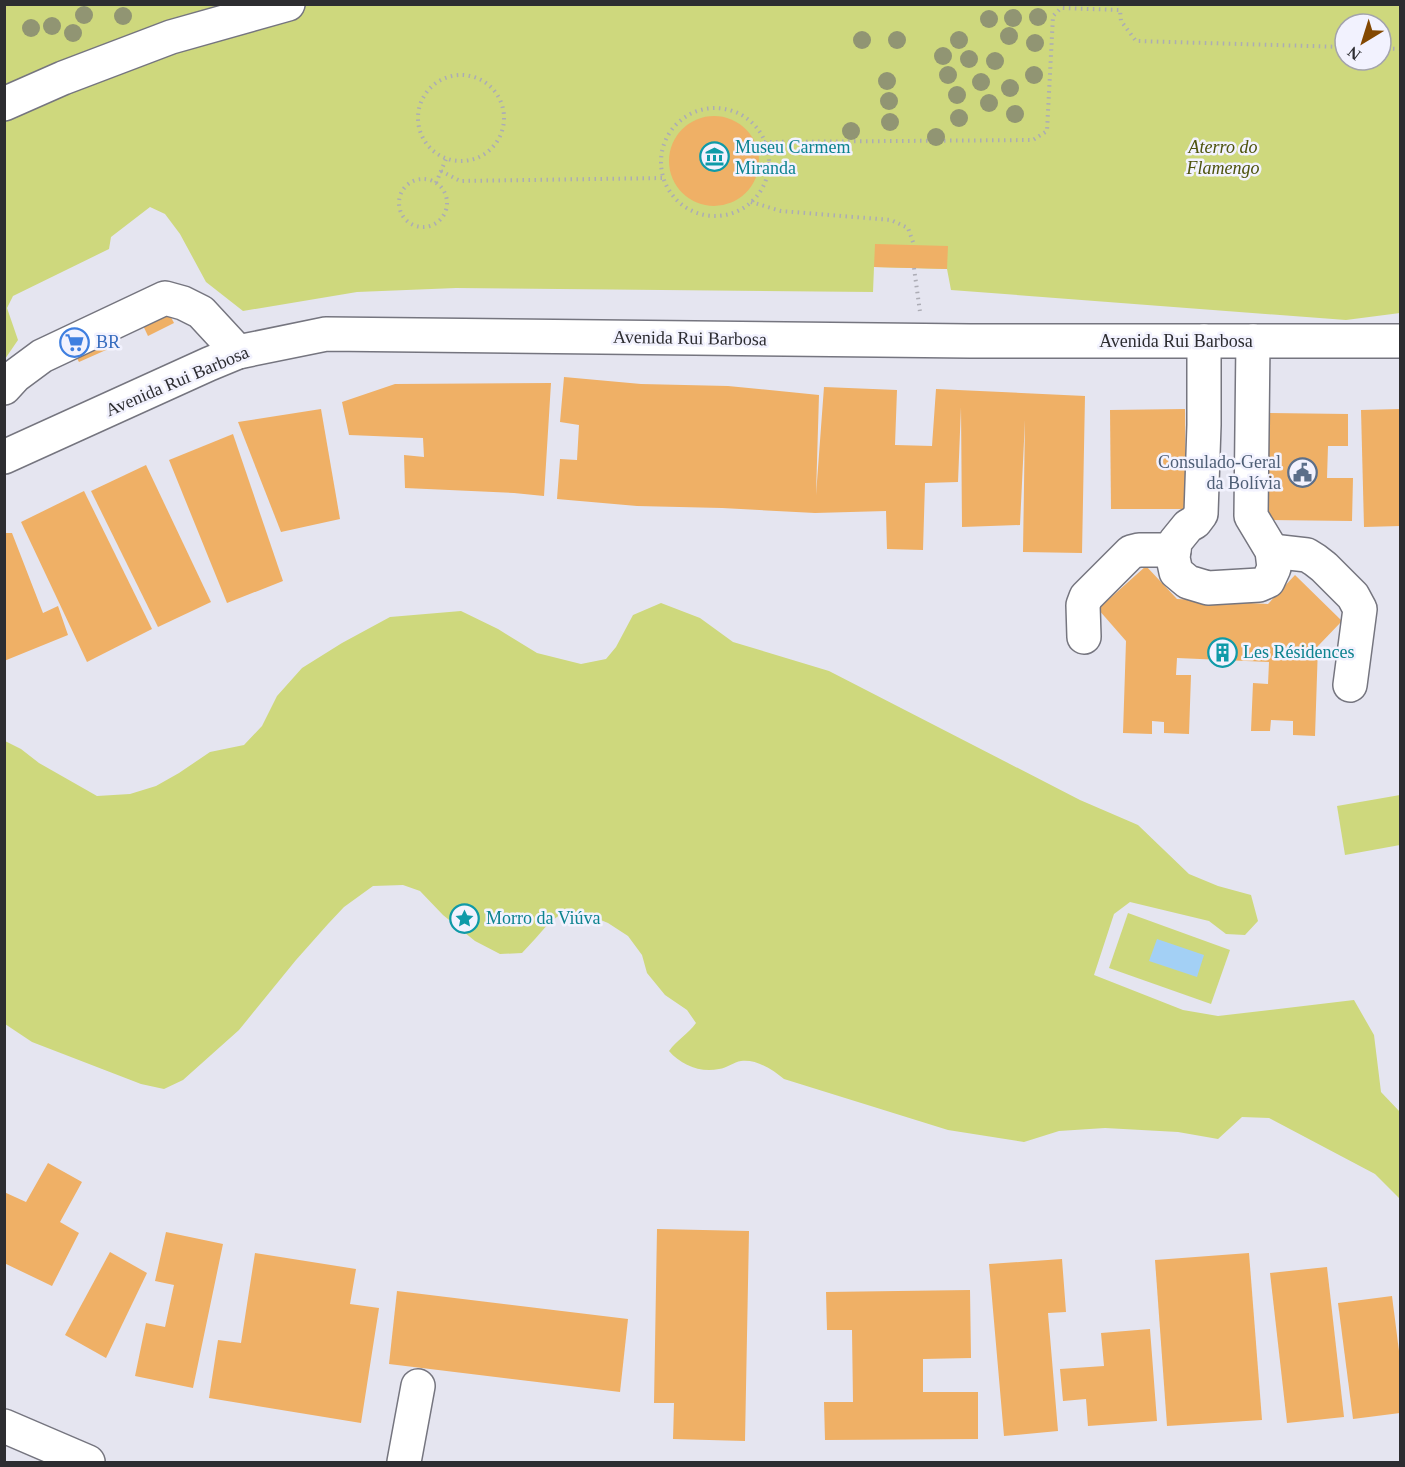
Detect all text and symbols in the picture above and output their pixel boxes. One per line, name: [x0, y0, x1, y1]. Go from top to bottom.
north arrow: [1333, 12, 1393, 72]
text: N: [1344, 43, 1364, 64]
place label: Museu Carmem Miranda: [735, 137, 850, 178]
park label: Aterro do Flamengo: [1186, 137, 1259, 178]
museum icon: Museu Carmem Miranda: [698, 141, 730, 173]
supermarket icon: BR: [59, 326, 91, 358]
street label: Avenida Rui Barbosa: [613, 327, 767, 349]
street label: Avenida Rui Barbosa: [1099, 331, 1253, 351]
place label: BR: [96, 332, 120, 352]
street label: Avenida Rui Barbosa: [102, 342, 252, 420]
place label: Consulado-Geral da Bolívia: [1158, 452, 1281, 493]
public building icon: Consulado-Geral da Bolívia: [1286, 456, 1318, 488]
building icon: Les Résidences: [1206, 636, 1238, 668]
place label: Les Résidences: [1243, 642, 1354, 662]
place icon: Morro da Viúva: [449, 902, 481, 934]
place label: Morro da Viúva: [486, 908, 601, 928]

